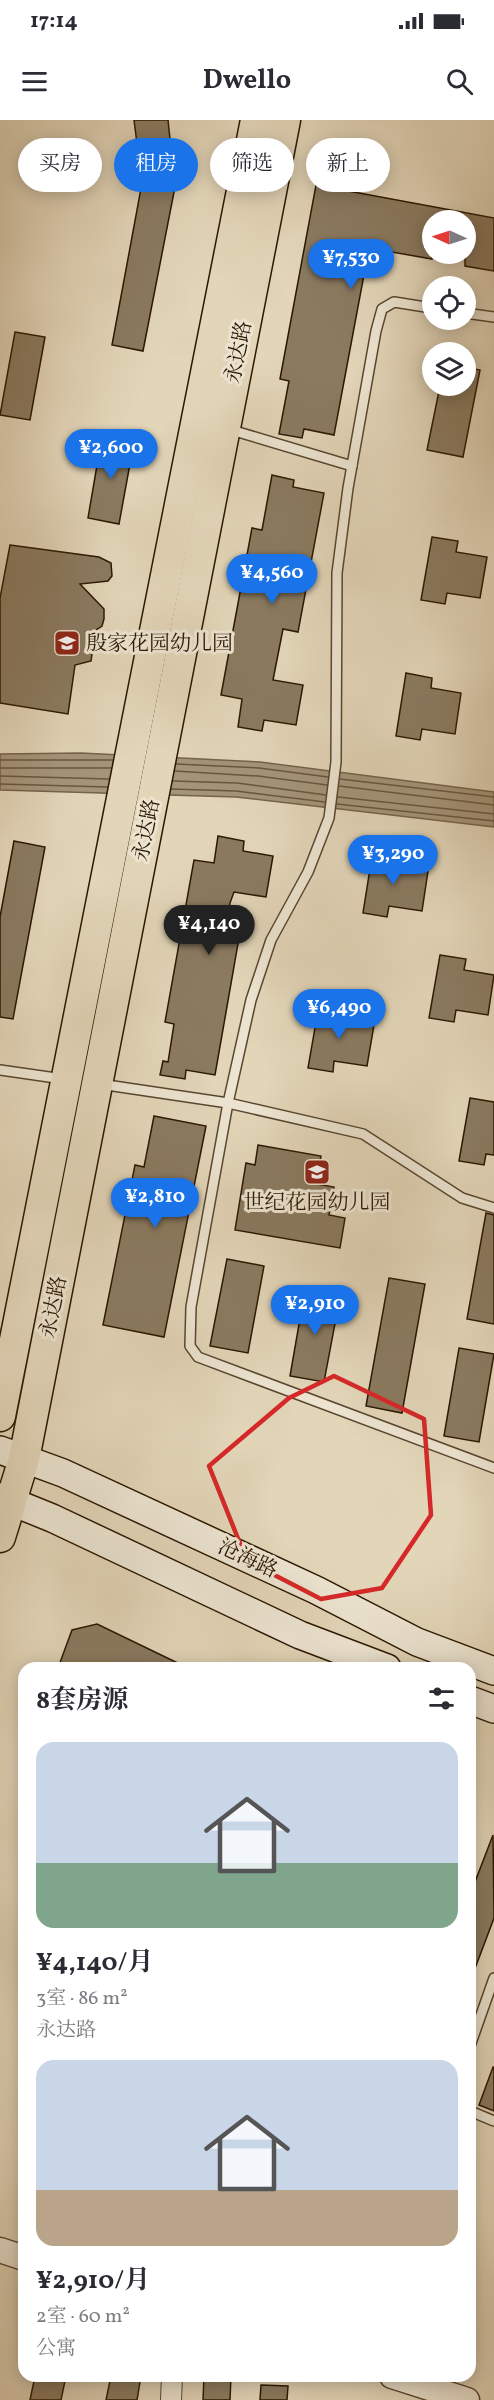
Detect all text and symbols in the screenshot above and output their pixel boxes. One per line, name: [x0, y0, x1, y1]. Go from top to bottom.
text: 17:14: [30, 6, 78, 37]
text: Dwello: [203, 62, 291, 100]
icon: menu: [18, 65, 51, 98]
icon: search: [443, 65, 476, 98]
chip: 买房: [18, 138, 102, 192]
chip: 租房: [114, 138, 198, 192]
chip: 筛选: [210, 138, 294, 192]
chip: 新上: [306, 138, 390, 192]
north arrow: [422, 210, 476, 264]
map controls: [422, 210, 476, 396]
pin: ¥7,530: [302, 239, 400, 290]
text: ¥7,530: [322, 244, 380, 272]
button: locate: [422, 276, 476, 330]
street label: 永达路: [219, 319, 260, 386]
button: layers: [422, 342, 476, 396]
pin: ¥2,600: [62, 429, 160, 480]
text: ¥2,600: [79, 434, 143, 462]
pin: ¥4,560: [223, 554, 321, 605]
text: ¥4,560: [240, 559, 304, 587]
school or university icon: 殷家花园幼儿园: [52, 628, 82, 658]
place label: 殷家花园幼儿园: [86, 630, 233, 659]
street label: 永达路: [127, 797, 168, 864]
pin: ¥3,290: [344, 835, 442, 886]
text: ¥3,290: [362, 840, 424, 868]
pin: ¥4,140: [160, 905, 258, 956]
text: ¥4,140: [178, 910, 240, 938]
pin: ¥6,490: [290, 989, 388, 1040]
text: ¥6,490: [307, 994, 371, 1022]
school or university icon: 世纪花园幼儿园: [302, 1157, 332, 1187]
pin: ¥2,810: [106, 1178, 204, 1229]
text: ¥2,810: [125, 1183, 185, 1211]
place label: 世纪花园幼儿园: [244, 1189, 391, 1218]
street label: 永达路: [34, 1274, 75, 1341]
pin: ¥2,910: [266, 1285, 364, 1336]
text: ¥2,910: [285, 1290, 345, 1318]
street label: 沧海路: [213, 1533, 282, 1586]
icon: filters: [425, 1682, 458, 1715]
text: 8套房源: [36, 1683, 128, 1719]
icon: home: [193, 1781, 301, 1889]
text: ¥4,140/月: [36, 1945, 153, 1981]
text: 3室 · 86 m²: [36, 1985, 128, 2013]
text: 永达路: [36, 2017, 96, 2045]
icon: home: [193, 2099, 301, 2207]
text: ¥2,910/月: [36, 2263, 150, 2299]
text: 2室 · 60 m²: [36, 2303, 130, 2331]
text: 公寓: [36, 2335, 76, 2363]

